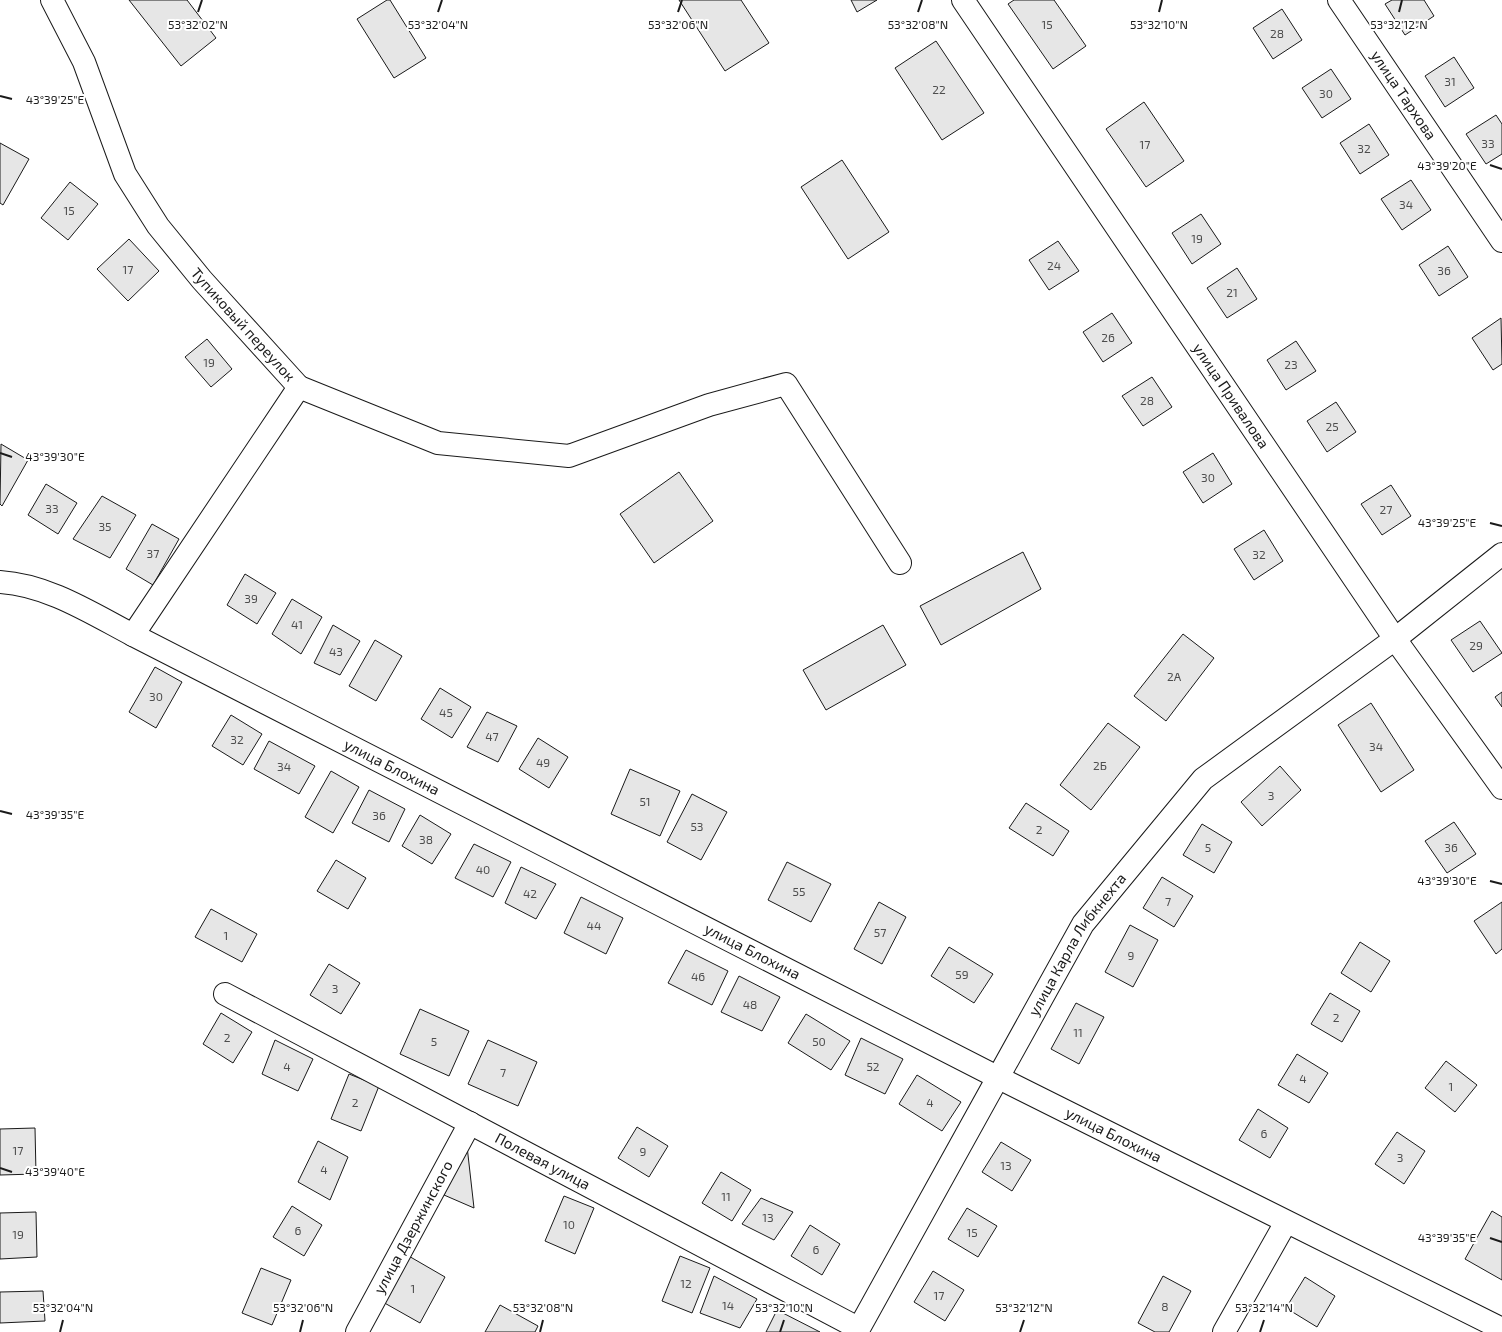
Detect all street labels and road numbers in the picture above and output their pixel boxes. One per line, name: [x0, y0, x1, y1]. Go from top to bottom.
street label: улица Тархова: [1367, 47, 1441, 143]
street label: Тупиковый переулок: [188, 264, 300, 385]
street label: улица Привалова: [1189, 339, 1273, 451]
street label: улица Блохина: [341, 735, 443, 798]
street label: улица Карла Либкнехта: [1024, 869, 1129, 1019]
street label: улица Блохина: [702, 919, 804, 983]
street label: улица Блохина: [1063, 1103, 1165, 1166]
street label: Полевая улица: [492, 1128, 594, 1193]
street label: улица Дзержинского: [369, 1157, 456, 1297]

